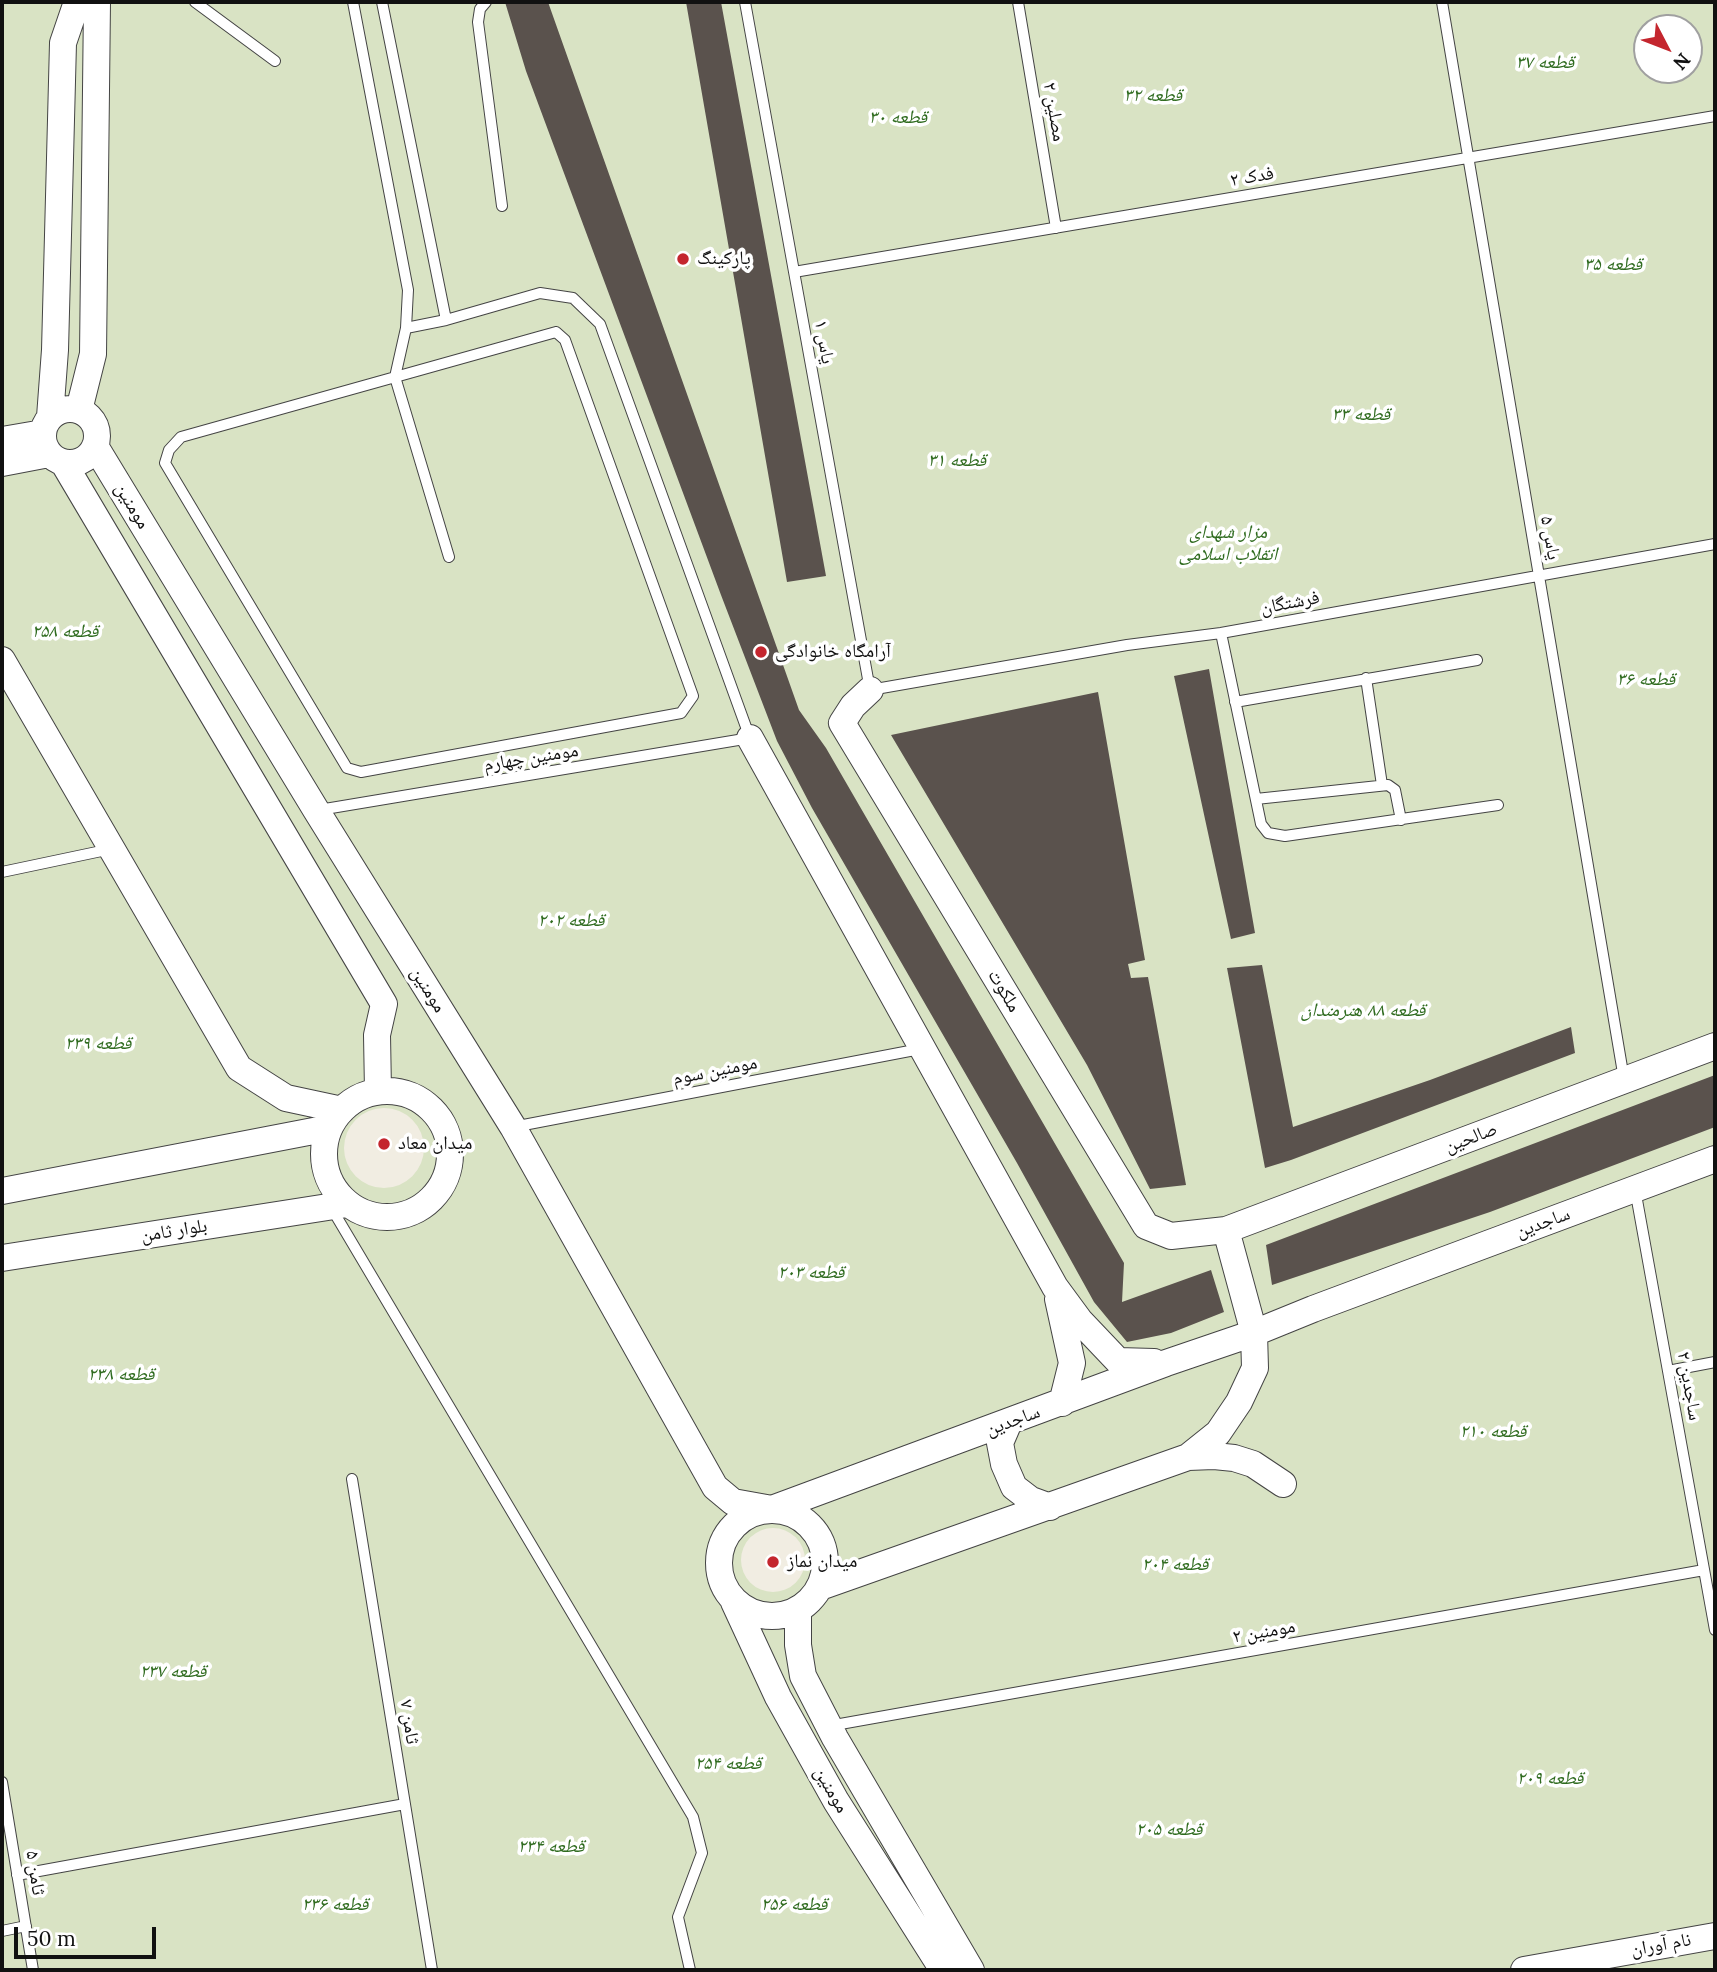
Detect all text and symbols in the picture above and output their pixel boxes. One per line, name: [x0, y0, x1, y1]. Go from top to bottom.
north arrow: [1633, 14, 1703, 84]
text: N: [1668, 48, 1696, 75]
park label: قطعه ۳۷: [1516, 52, 1574, 74]
street label: مصلین ۲: [1038, 81, 1070, 143]
park label: قطعه ۳۲: [1124, 85, 1182, 107]
park label: قطعه ۳۰: [869, 107, 927, 129]
street label: فدک ۲: [1228, 162, 1276, 192]
place label: پارکینگ: [697, 248, 751, 270]
marker: پارکینگ: [675, 251, 691, 267]
park label: قطعه ۳۵: [1584, 254, 1642, 276]
street label: یاس ۱: [809, 318, 839, 366]
park label: قطعه ۳۳: [1332, 404, 1390, 426]
park label: قطعه ۳۱: [928, 450, 986, 472]
street label: مومنین: [109, 479, 155, 533]
street label: یاس ۵: [1535, 514, 1565, 562]
park label: مزار شهدای انقلاب اسلامی: [1179, 522, 1277, 566]
street label: فرشتگان: [1259, 586, 1321, 620]
park label: قطعه ۲۵۸: [32, 621, 98, 643]
place label: آرامگاه خانوادگی: [775, 641, 891, 663]
marker: آرامگاه خانوادگی: [753, 644, 769, 660]
park label: قطعه ۳۶: [1617, 669, 1675, 691]
street label: مومنین چهارم: [482, 739, 580, 777]
park label: قطعه ۲۰۲: [538, 910, 604, 932]
street label: مومنین: [405, 963, 451, 1017]
street label: ملکوت: [982, 966, 1026, 1016]
park label: قطعه ۸۸ هنرمندان: [1300, 1000, 1426, 1022]
park label: قطعه ۲۳۹: [65, 1033, 131, 1055]
street label: مومنین سوم: [671, 1052, 759, 1090]
street label: صالحین: [1442, 1118, 1500, 1158]
place label: میدان معاد: [398, 1133, 472, 1155]
marker: میدان معاد: [376, 1136, 392, 1152]
street label: ساجدین: [1513, 1203, 1573, 1243]
street label: بلوار ثامن: [139, 1215, 209, 1247]
park label: قطعه ۲۰۳: [778, 1262, 844, 1284]
street label: ساجدین ۲: [1672, 1350, 1706, 1422]
park label: قطعه ۲۳۸: [88, 1364, 154, 1386]
street label: ساجدین: [983, 1401, 1043, 1441]
park label: قطعه ۲۱۰: [1460, 1421, 1526, 1443]
place label: میدان نماز: [787, 1551, 857, 1573]
marker: میدان نماز: [765, 1554, 781, 1570]
park label: قطعه ۲۰۴: [1142, 1554, 1208, 1576]
street label: مومنین ۲: [1231, 1615, 1297, 1649]
park label: قطعه ۲۳۷: [140, 1661, 206, 1683]
street label: ثامن ۷: [394, 1698, 424, 1746]
park label: قطعه ۲۵۴: [695, 1753, 761, 1775]
street label: مومنین: [809, 1763, 853, 1817]
park label: قطعه ۲۰۹: [1517, 1768, 1583, 1790]
park label: قطعه ۲۰۵: [1136, 1819, 1202, 1841]
park label: قطعه ۲۳۴: [518, 1836, 584, 1858]
street label: ثامن ۵: [20, 1849, 50, 1897]
park label: قطعه ۲۳۶: [302, 1894, 368, 1916]
park label: قطعه ۲۵۶: [761, 1894, 827, 1916]
scale bar: [18, 1912, 159, 1956]
text: 50 m: [27, 1925, 76, 1952]
street label: نام آوران: [1629, 1929, 1693, 1961]

